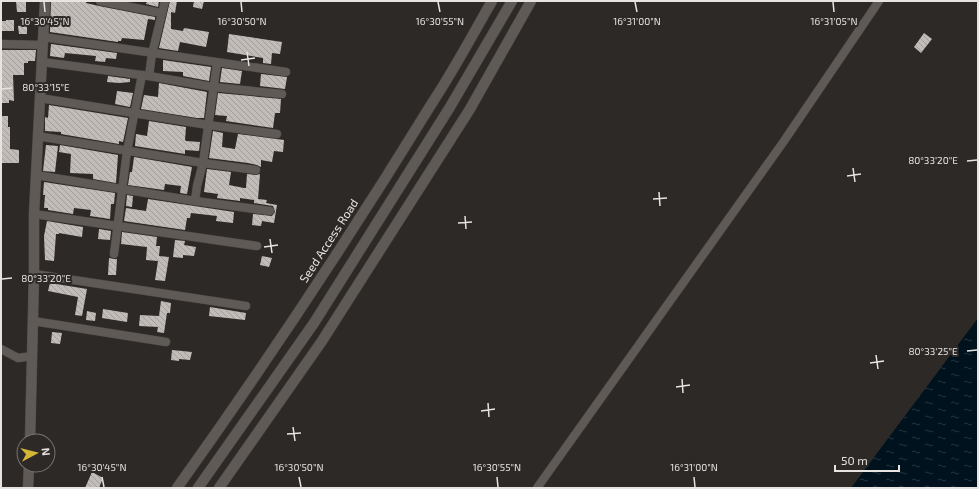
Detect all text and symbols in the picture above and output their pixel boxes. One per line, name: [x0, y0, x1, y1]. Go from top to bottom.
text: 16°30'45"N: [21, 15, 69, 27]
text: 16°30'50"N: [218, 15, 266, 27]
text: 16°30'55"N: [416, 15, 464, 27]
text: 16°31'00"N: [613, 15, 661, 27]
text: 16°31'05"N: [811, 15, 857, 27]
text: 80°33'15"E: [22, 81, 70, 93]
text: 80°33'20"E: [908, 154, 958, 166]
street label: Seed Access Road: [296, 196, 360, 285]
text: 80°33'20"E: [21, 272, 71, 284]
text: 80°33'25"E: [908, 345, 958, 357]
north arrow: [16, 433, 56, 473]
text: N: [39, 447, 53, 457]
scale bar: [835, 447, 899, 473]
text: 50 m: [841, 453, 868, 467]
text: 16°30'45"N: [78, 461, 126, 473]
text: 16°30'50"N: [275, 461, 323, 473]
text: 16°30'55"N: [473, 461, 521, 473]
text: 16°31'00"N: [670, 461, 718, 473]

